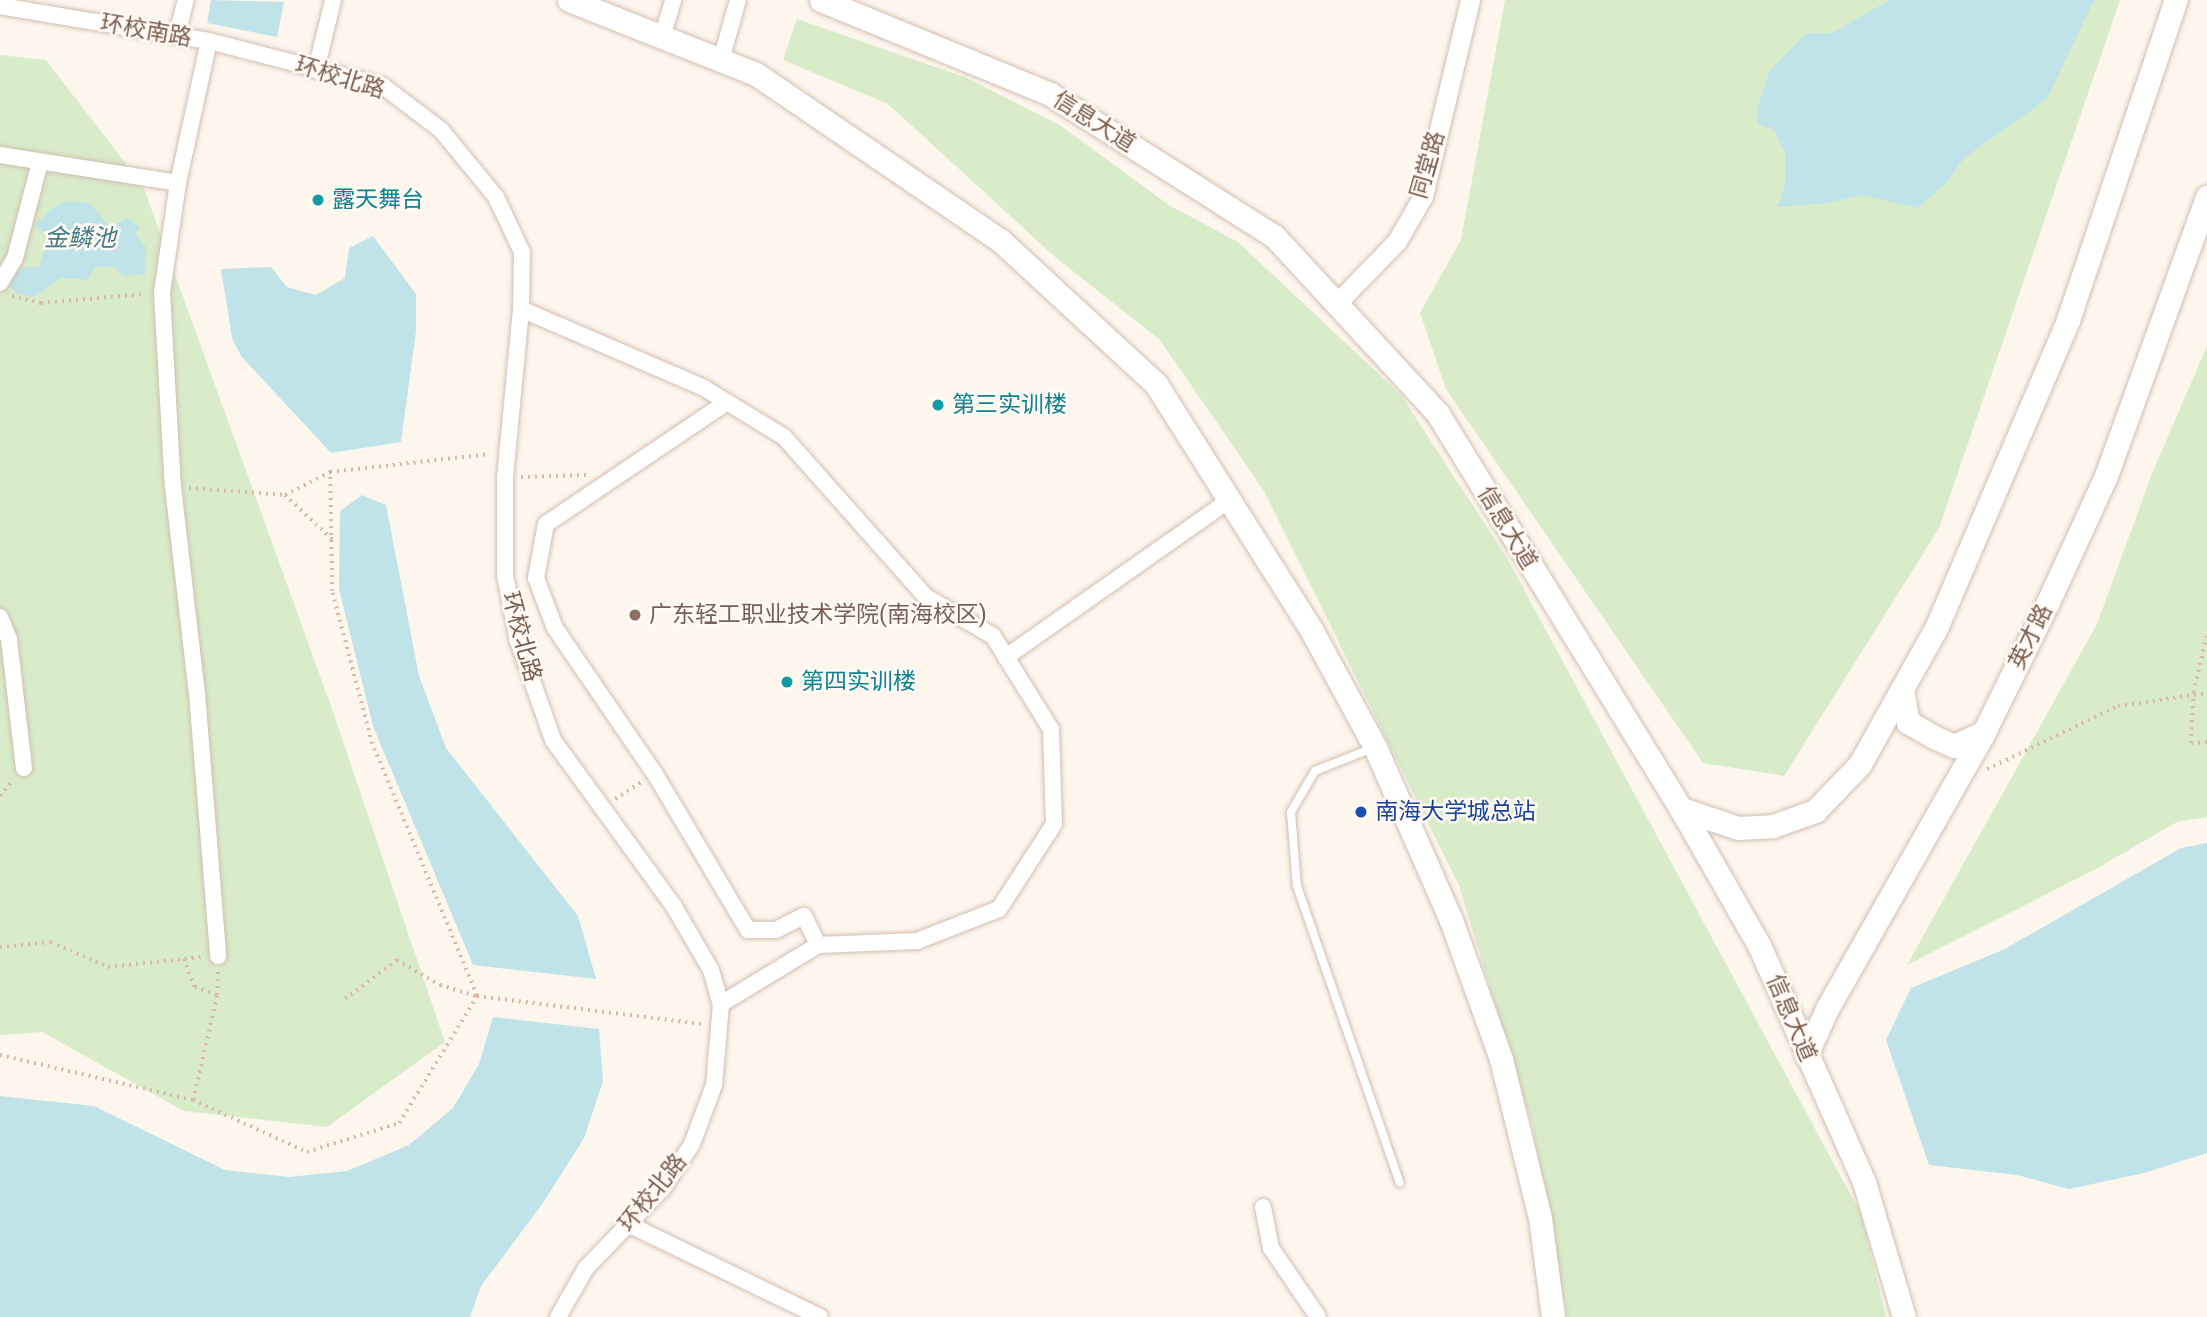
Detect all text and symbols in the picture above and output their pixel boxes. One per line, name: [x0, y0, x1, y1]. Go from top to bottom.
street label: 环校南路: [98, 9, 194, 53]
street label: 环校北路: [292, 51, 388, 105]
street label: 信息大道: [1048, 86, 1140, 158]
street label: 同堂路: [1405, 128, 1451, 202]
place label: 露天舞台: [332, 186, 424, 214]
marker: 露天舞台: [310, 192, 326, 208]
water label: 金鳞池: [44, 225, 116, 253]
place label: 第三实训楼: [952, 391, 1067, 419]
marker: 第三实训楼: [930, 397, 946, 413]
street label: 信息大道: [1471, 481, 1543, 575]
street label: 环校北路: [496, 589, 546, 685]
street label: 英才路: [2003, 600, 2059, 674]
place label: 广东轻工职业技术学院(南海校区): [649, 601, 987, 629]
marker: 广东轻工职业技术学院(南海校区): [627, 607, 643, 623]
place label: 第四实训楼: [801, 668, 916, 696]
marker: 第四实训楼: [779, 674, 795, 690]
place label: 南海大学城总站: [1375, 798, 1536, 826]
marker: 南海大学城总站: [1353, 804, 1369, 820]
street label: 信息大道: [1760, 970, 1822, 1066]
street label: 环校北路: [613, 1149, 693, 1237]

